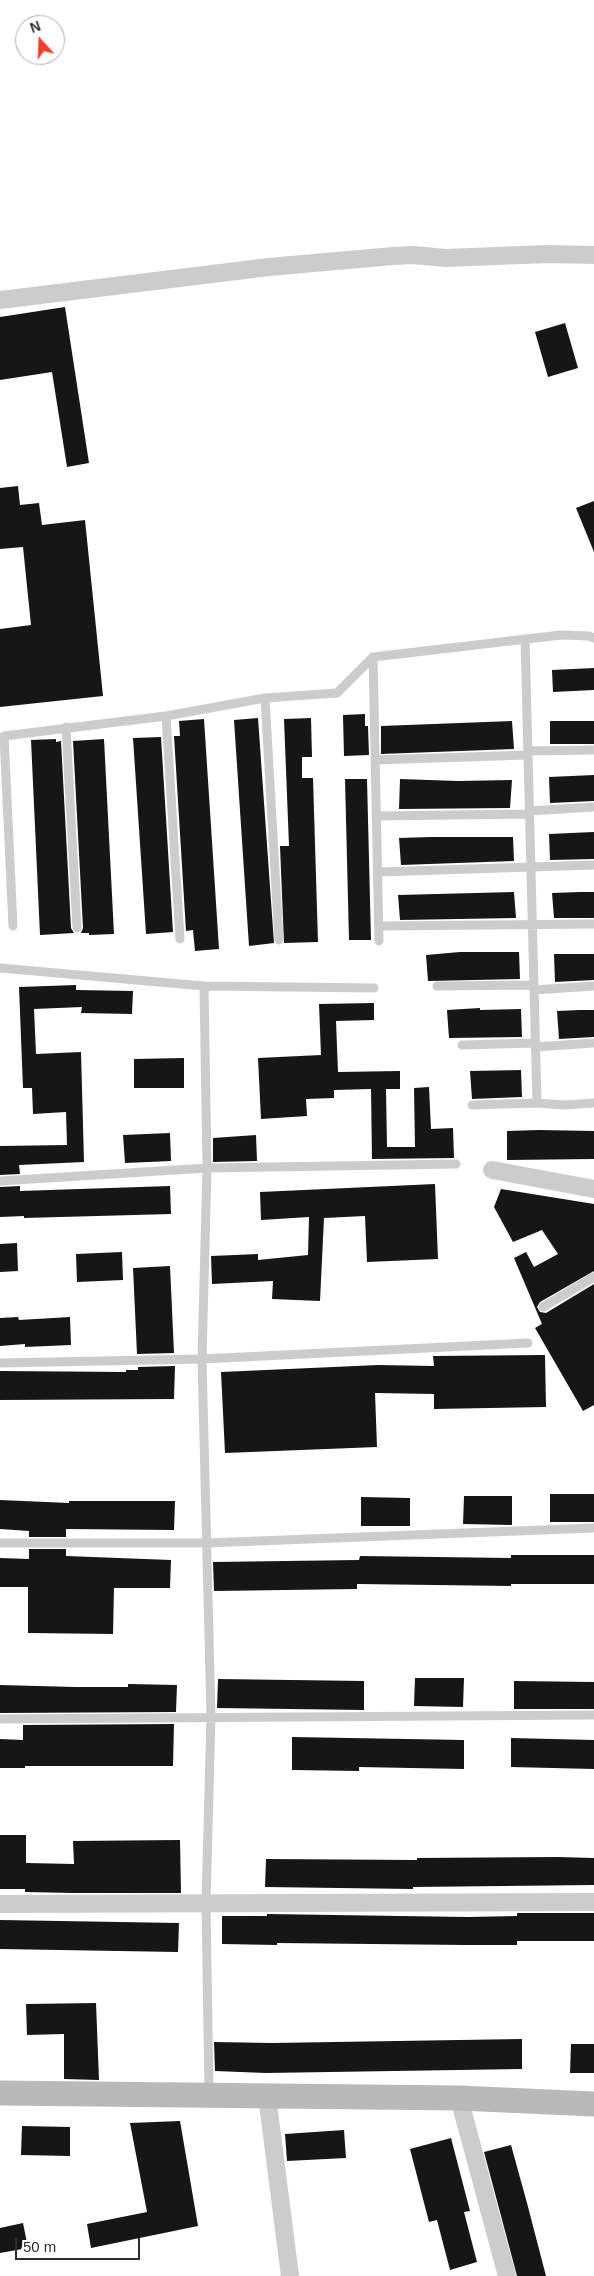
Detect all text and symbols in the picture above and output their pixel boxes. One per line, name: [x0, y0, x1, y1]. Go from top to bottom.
north arrow: [15, 15, 65, 65]
text: N: [28, 18, 43, 36]
scale bar: [18, 2228, 142, 2260]
text: 50 m: [23, 2238, 56, 2255]

